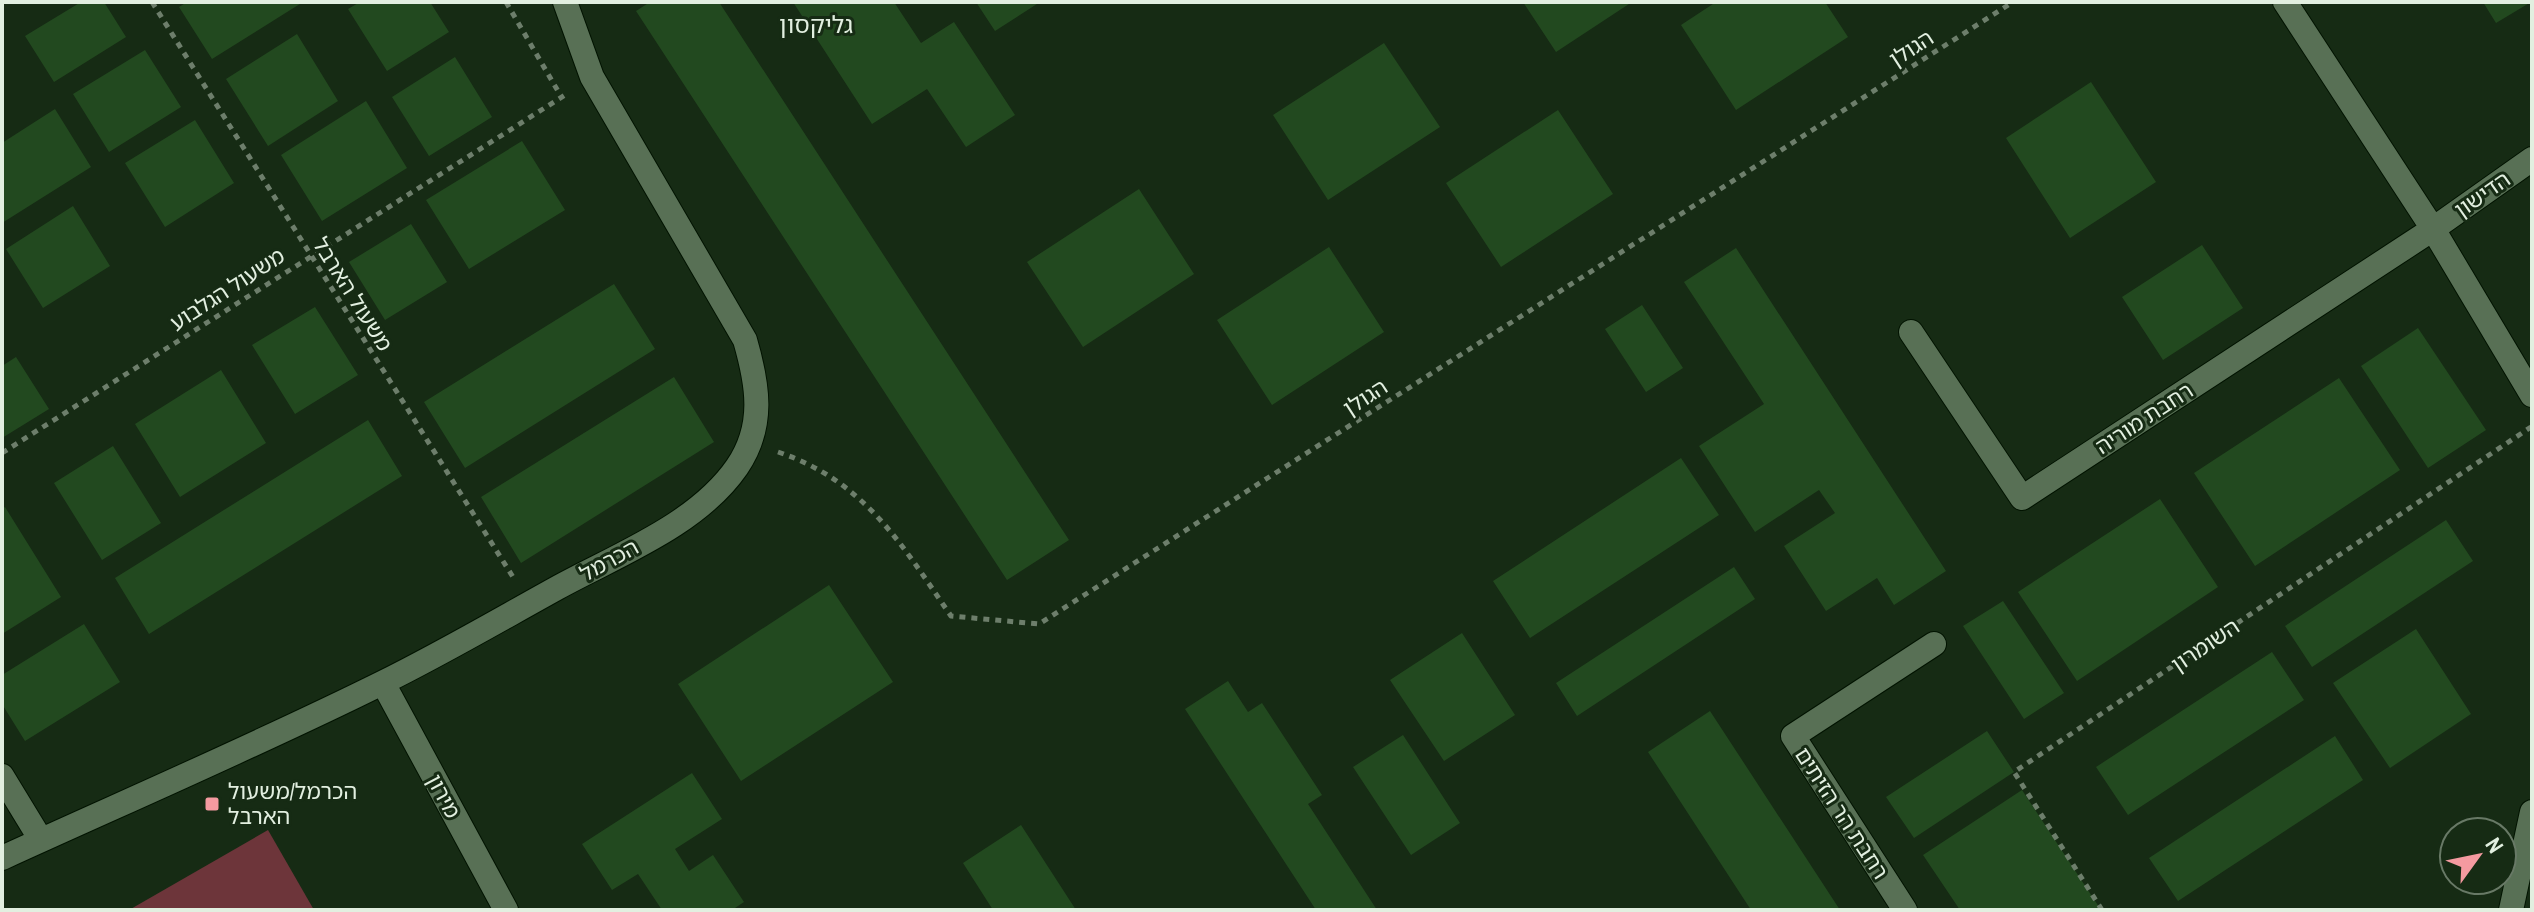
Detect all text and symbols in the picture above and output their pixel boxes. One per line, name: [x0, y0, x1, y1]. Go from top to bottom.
district label: גליקסון: [779, 8, 853, 40]
street label: הגולן: [1883, 23, 1939, 73]
street label: הדישון: [2448, 164, 2516, 224]
street label: משעול הארבל: [306, 231, 400, 357]
street label: משעול הגלבוע: [164, 241, 290, 337]
street label: הגולן: [1337, 372, 1393, 422]
street label: רחבת מוריה: [2089, 375, 2199, 461]
street label: הכרמל: [574, 532, 644, 588]
street label: השומרון: [2165, 611, 2245, 679]
street label: רחבת הר הזיתים: [1788, 741, 1896, 885]
street label: מירון: [420, 769, 468, 823]
place label: הכרמל/משעול הארבל: [228, 776, 357, 831]
marker: הכרמל/משעול הארבל: [203, 795, 221, 813]
north arrow: [2438, 816, 2518, 896]
text: N: [2479, 831, 2511, 859]

